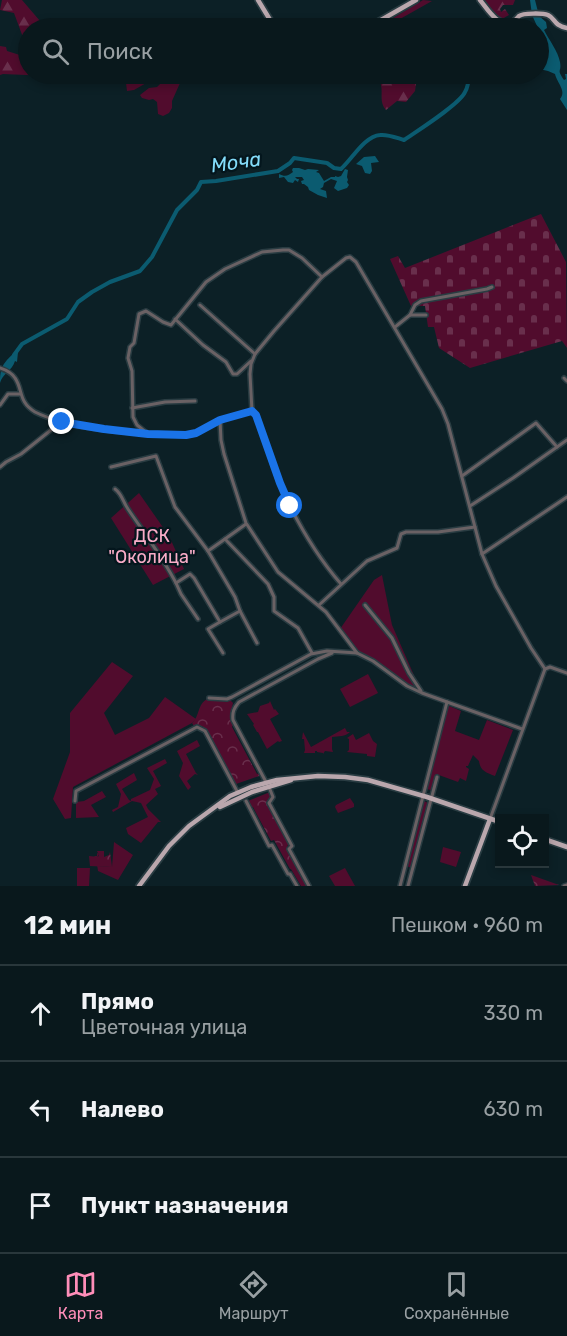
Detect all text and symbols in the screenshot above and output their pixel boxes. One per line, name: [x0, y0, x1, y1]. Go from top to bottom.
search box: [18, 18, 549, 84]
icon: search: [39, 35, 72, 68]
text: Поиск: [87, 38, 153, 65]
water label: Моча: [209, 147, 263, 177]
route end: [48, 408, 74, 434]
route start: [276, 492, 302, 518]
park label: ДСК "Околица": [108, 525, 196, 568]
map controls: [495, 814, 549, 868]
button: locate: [495, 814, 549, 868]
text: 12 мин: [24, 910, 111, 941]
text: Пешком · 960 m: [391, 913, 543, 937]
text: Прямо: [81, 988, 154, 1015]
icon: ahead: [24, 997, 57, 1030]
text: 330 m: [484, 1001, 543, 1025]
text: Цветочная улица: [81, 1015, 247, 1039]
icon: left: [24, 1093, 57, 1126]
text: Налево: [81, 1096, 164, 1123]
text: 630 m: [484, 1097, 543, 1121]
icon: arrive: [24, 1189, 57, 1222]
text: Пункт назначения: [81, 1192, 289, 1219]
tab: Карта: [58, 1268, 103, 1323]
tab: Маршрут: [219, 1268, 289, 1323]
tab: Сохранённые: [404, 1268, 509, 1323]

